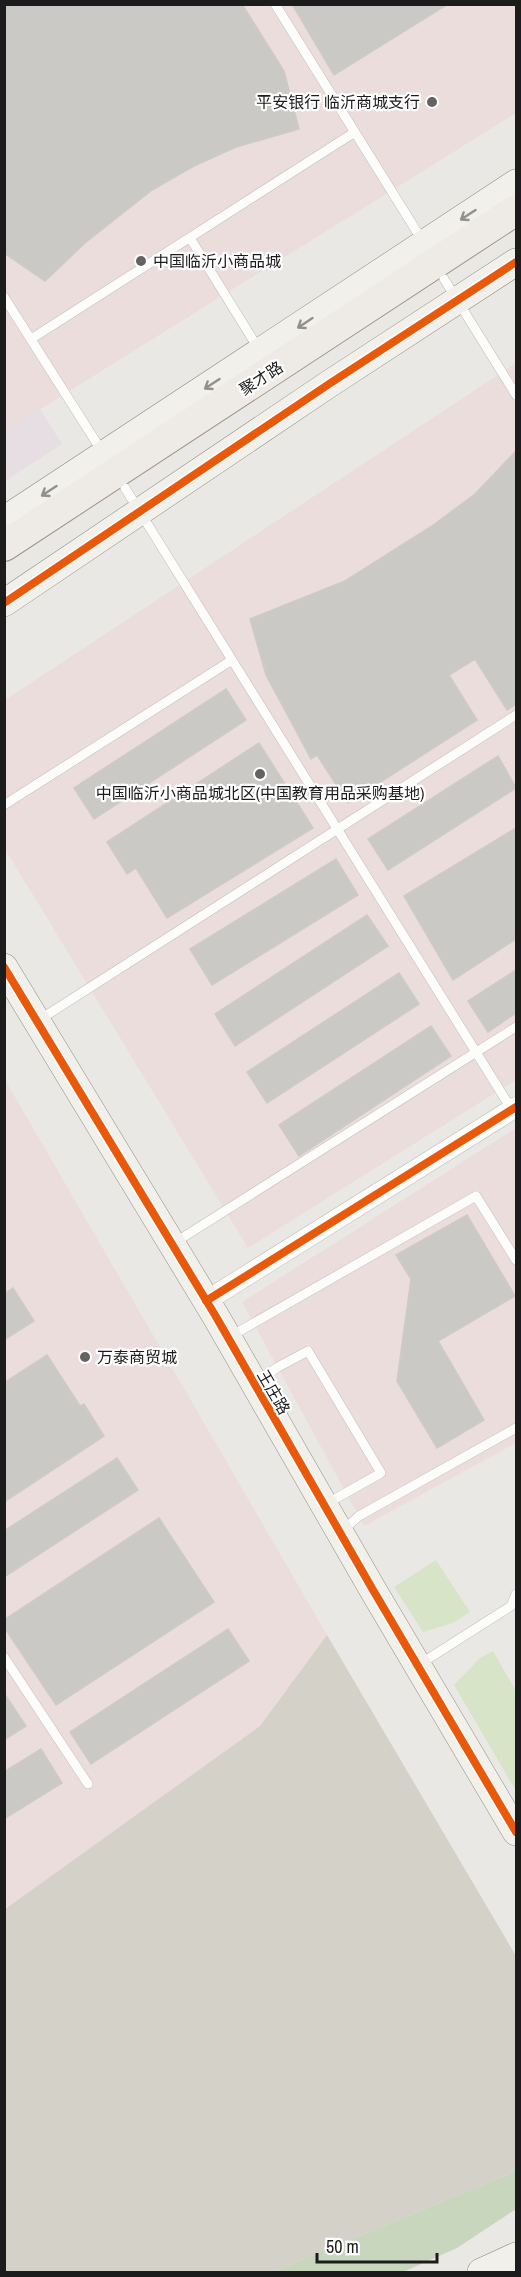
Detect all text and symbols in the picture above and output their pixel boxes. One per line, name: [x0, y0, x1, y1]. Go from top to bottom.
place label: 平安银行 临沂商城支行: [256, 91, 420, 113]
marker: 平安银行 临沂商城支行: [425, 95, 439, 109]
one-way arrow: [460, 209, 476, 221]
place label: 中国临沂小商品城: [153, 250, 281, 272]
marker: 中国临沂小商品城: [134, 254, 148, 268]
one-way arrow: [297, 317, 314, 329]
street label: 聚才路: [235, 356, 287, 400]
one-way arrow: [204, 378, 221, 390]
one-way arrow: [41, 485, 58, 497]
marker: 中国临沂小商品城北区(中国教育用品采购基地): [253, 767, 267, 781]
place label: 中国临沂小商品城北区(中国教育用品采购基地): [96, 782, 424, 804]
place label: 万泰商贸城: [97, 1346, 177, 1368]
marker: 万泰商贸城: [78, 1350, 92, 1364]
street label: 王庄路: [252, 1366, 296, 1418]
scale bar: [317, 2226, 437, 2264]
text: 50 m: [326, 2234, 359, 2259]

